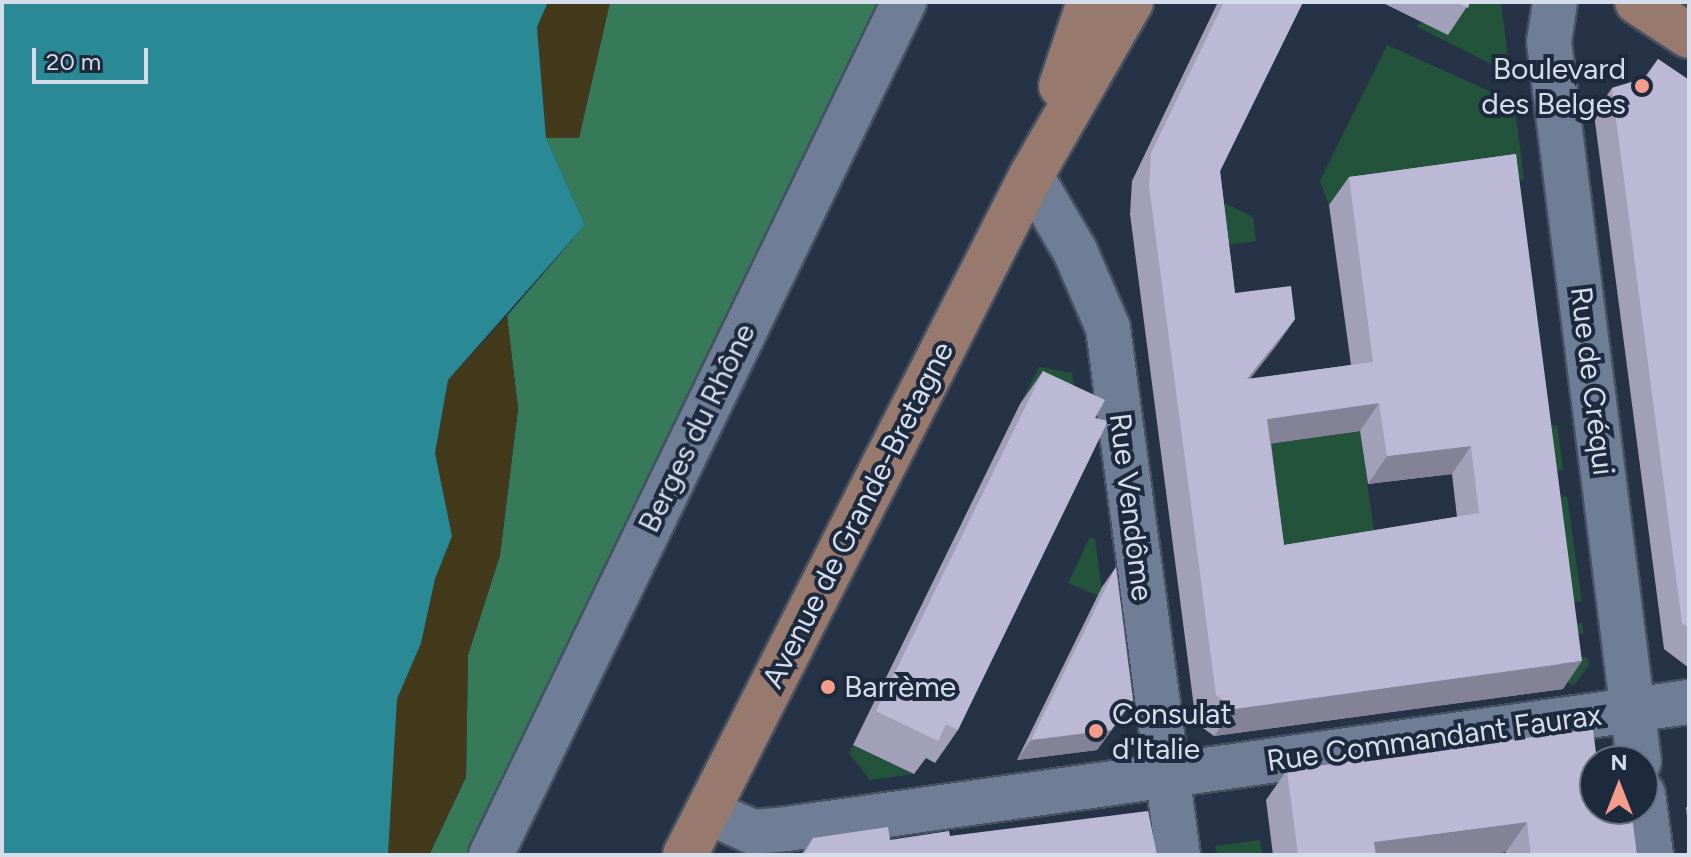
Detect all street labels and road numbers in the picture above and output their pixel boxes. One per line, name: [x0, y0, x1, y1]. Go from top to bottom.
street label: Rue de Créqui: [1563, 285, 1621, 477]
street label: Berges du Rhône: [631, 318, 763, 538]
street label: Avenue de Grande-Bretagne: [755, 336, 961, 694]
street label: Rue Vendôme: [1102, 411, 1160, 603]
street label: Rue Commandant Faurax: [1264, 697, 1604, 779]

